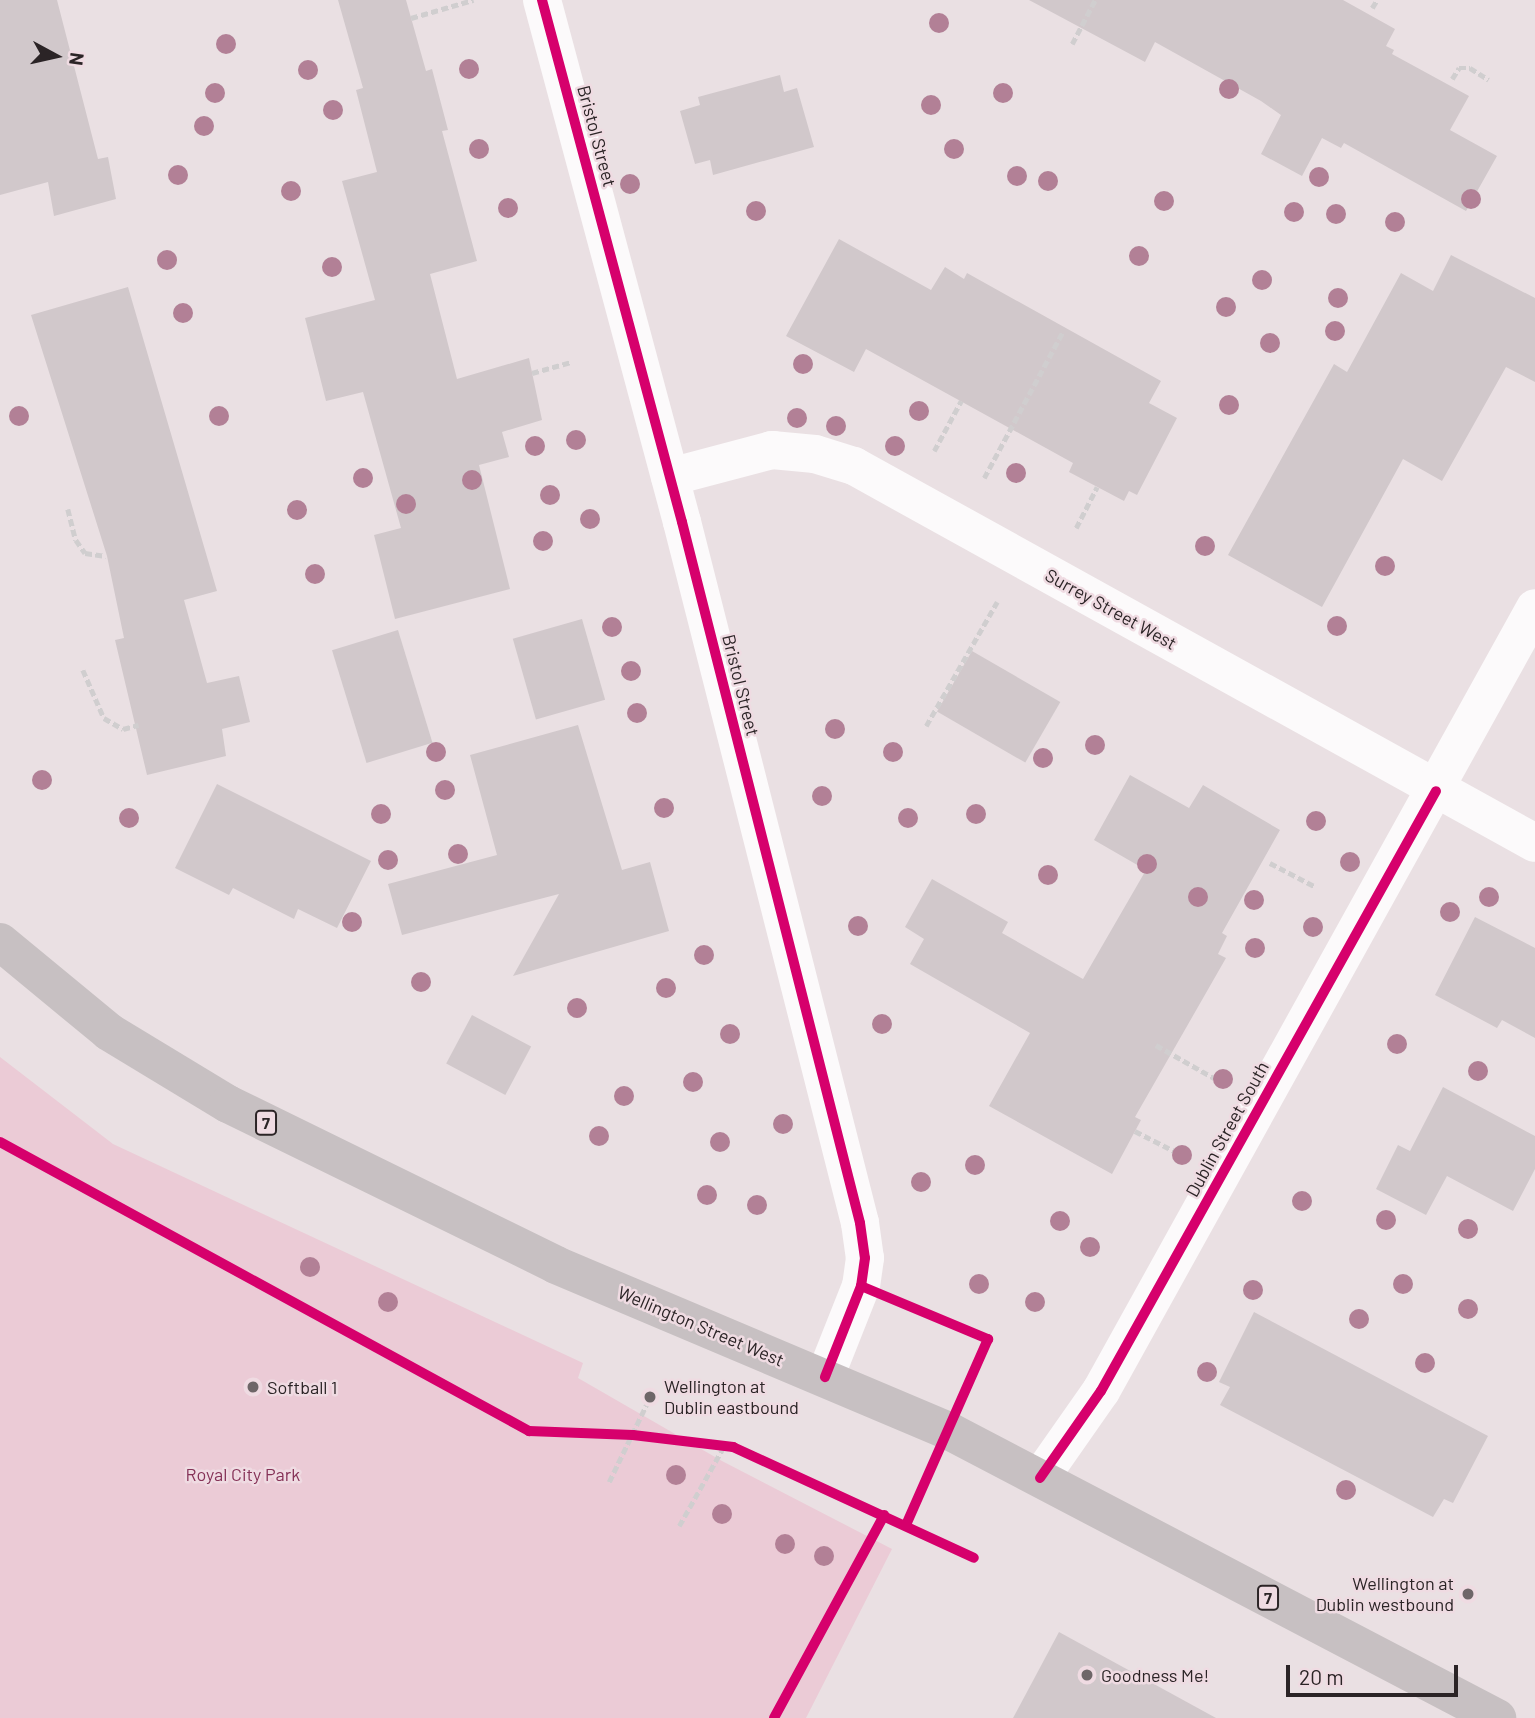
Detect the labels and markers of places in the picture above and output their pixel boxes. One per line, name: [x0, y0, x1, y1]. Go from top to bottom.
place label: Softball 1: [267, 1376, 337, 1398]
place label: Wellington at Dublin eastbound: [664, 1376, 799, 1418]
marker: Softball 1: [245, 1379, 261, 1395]
marker: Wellington at Dublin eastbound: [642, 1389, 658, 1405]
place label: Wellington at Dublin westbound: [1316, 1573, 1454, 1616]
marker: Wellington at Dublin westbound: [1460, 1586, 1476, 1602]
place label: Goodness Me!: [1101, 1664, 1209, 1686]
marker: Goodness Me!: [1079, 1667, 1095, 1683]

